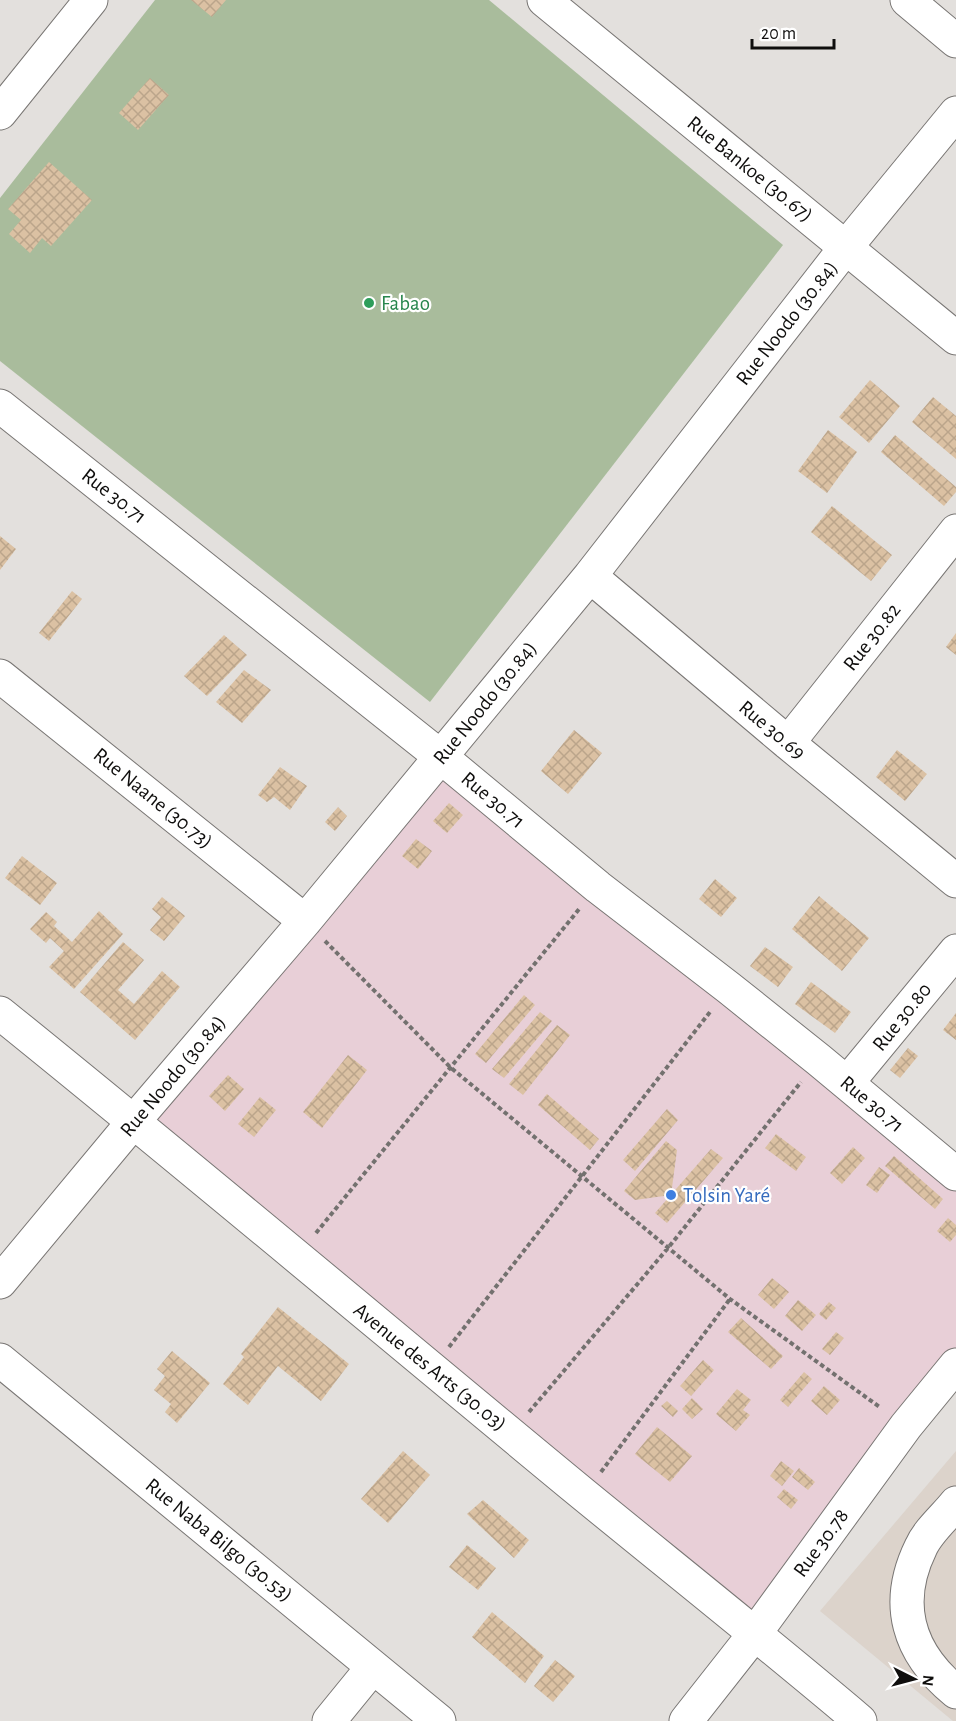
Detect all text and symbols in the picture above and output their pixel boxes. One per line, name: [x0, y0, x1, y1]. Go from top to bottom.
scale bar: [752, 12, 834, 50]
text: 20 m: [761, 25, 796, 43]
street label: Rue Bankoe (30.67): [683, 112, 817, 226]
street label: Rue Noodo (30.84): [732, 257, 842, 389]
place label: Fabao: [381, 293, 430, 314]
marker: Fabao: [362, 296, 376, 310]
street label: Rue 30.71: [78, 464, 150, 528]
street label: Rue 30.82: [839, 599, 905, 675]
street label: Rue Noodo (30.84): [429, 638, 541, 768]
street label: Rue 30.69: [735, 696, 809, 764]
street label: Rue Naane (30.73): [89, 744, 217, 852]
street label: Rue 30.71: [457, 768, 529, 832]
street label: Rue 30.80: [868, 979, 936, 1055]
street label: Rue Noodo (30.84): [116, 1011, 230, 1141]
street label: Rue 30.71: [836, 1072, 908, 1136]
place label: Tolsin Yaré: [683, 1185, 770, 1206]
marker: Tolsin Yaré: [664, 1188, 678, 1202]
street label: Avenue des Arts (30.03): [350, 1299, 510, 1435]
street label: Rue Naba Bilgo (30.53): [141, 1474, 297, 1606]
street label: Rue 30.78: [789, 1505, 853, 1581]
north arrow: [884, 1649, 944, 1709]
text: N: [919, 1674, 936, 1687]

